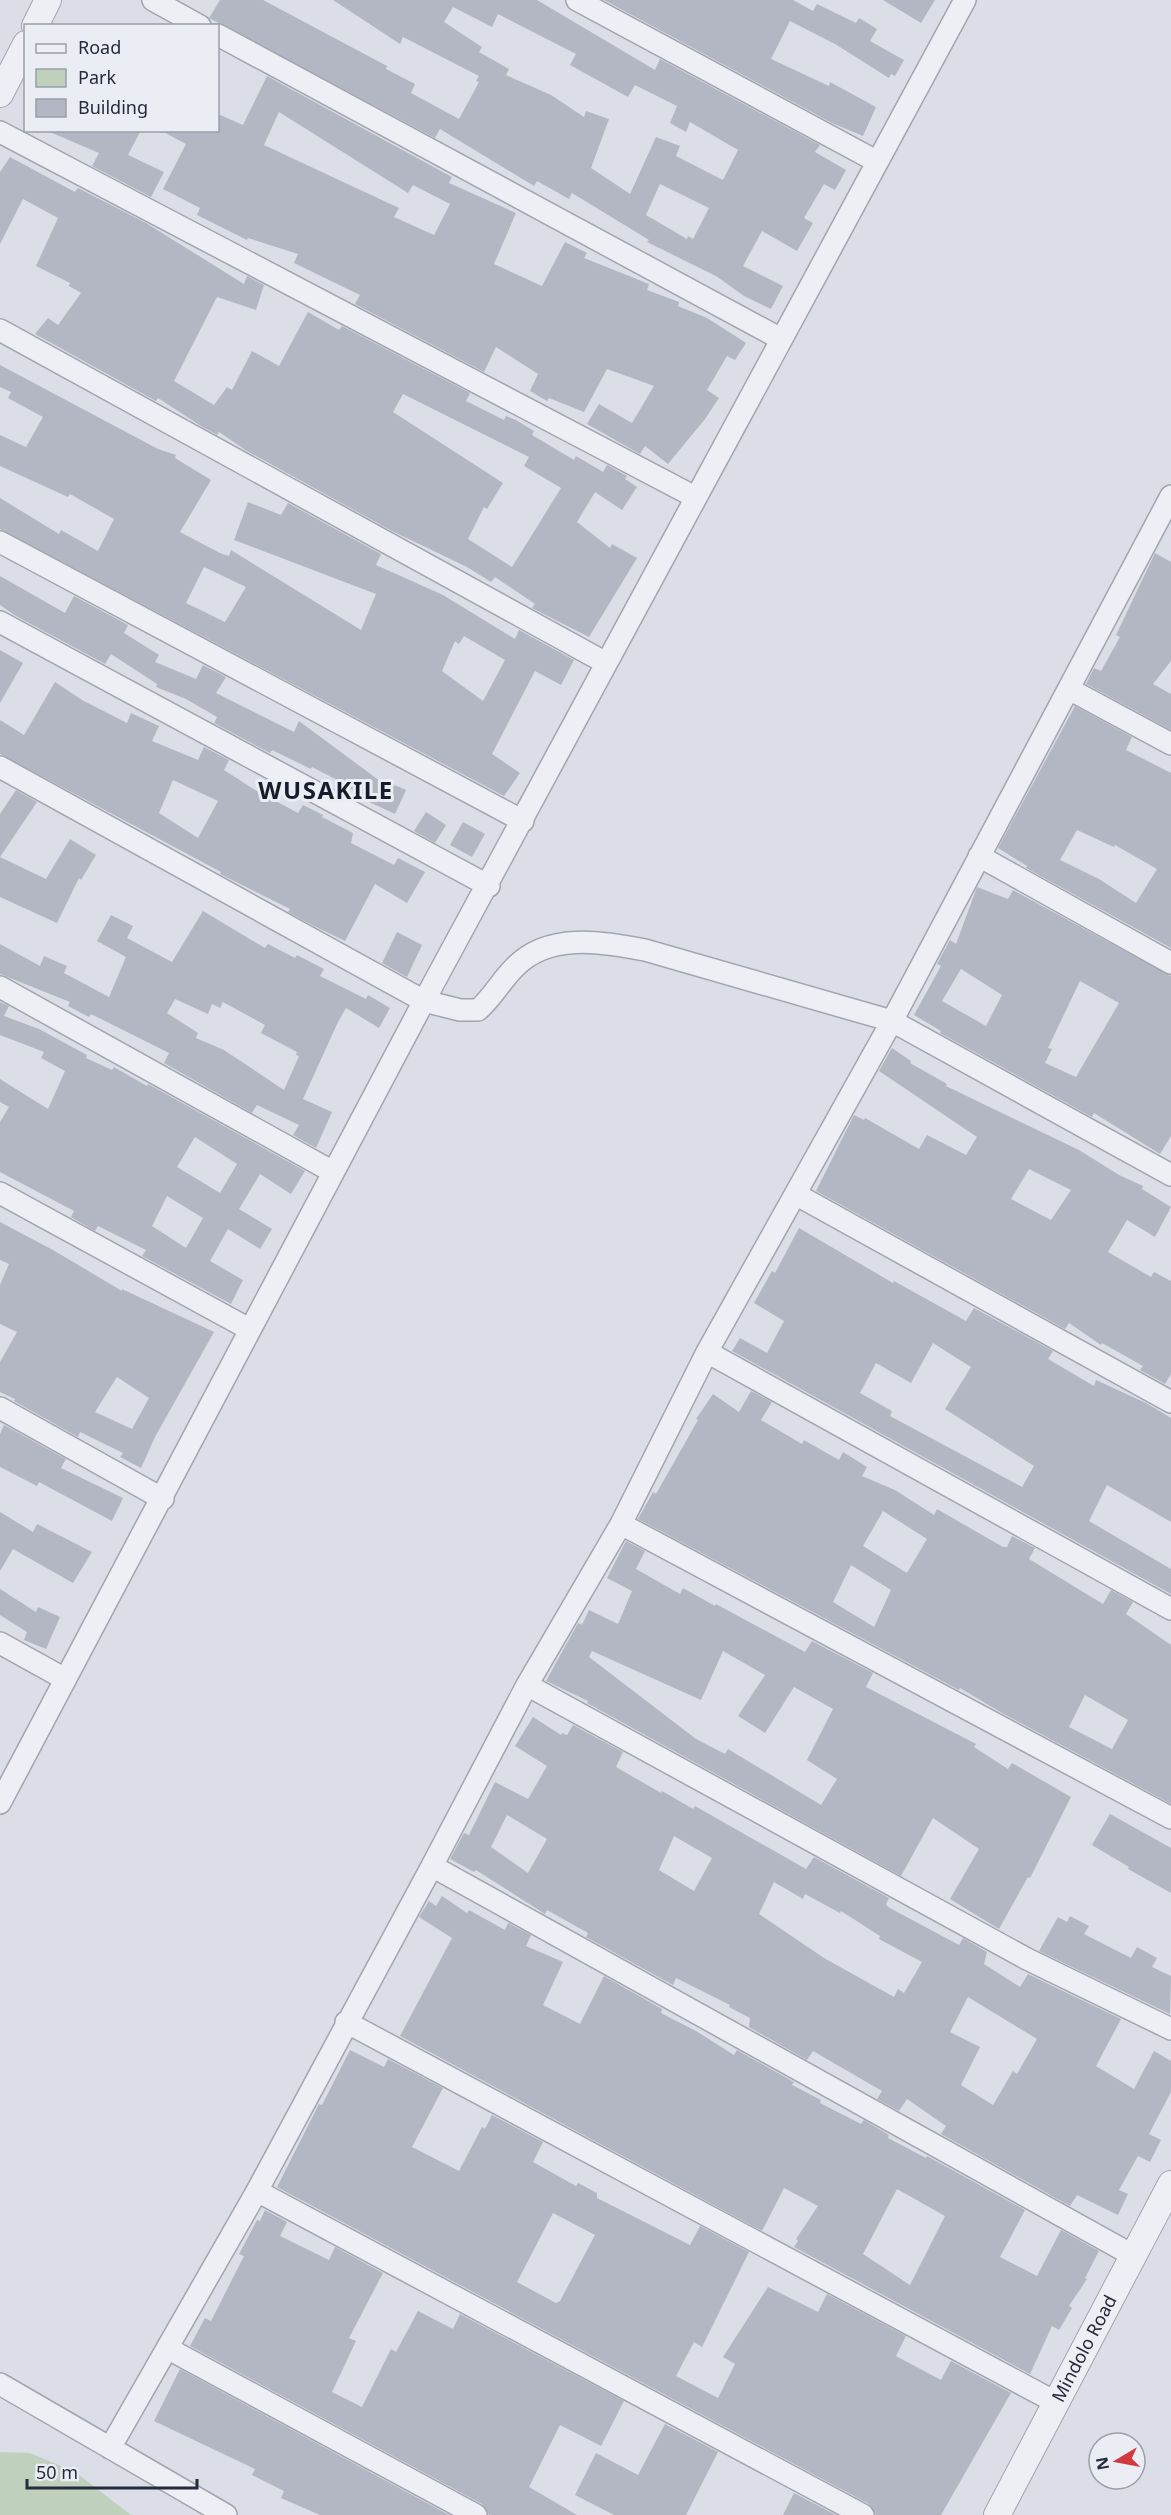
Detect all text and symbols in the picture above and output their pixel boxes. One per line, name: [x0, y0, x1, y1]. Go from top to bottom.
legend: [24, 24, 219, 132]
text: Road: [78, 35, 121, 59]
text: Park: [78, 65, 116, 89]
text: Building: [78, 95, 148, 119]
district label: WUSAKILE: [258, 773, 394, 806]
street label: Mindolo Road: [1046, 2290, 1122, 2406]
north arrow: [1087, 2431, 1147, 2491]
scale bar: [27, 2452, 196, 2490]
text: N: [1090, 2455, 1114, 2472]
text: 50 m: [36, 2460, 78, 2484]

